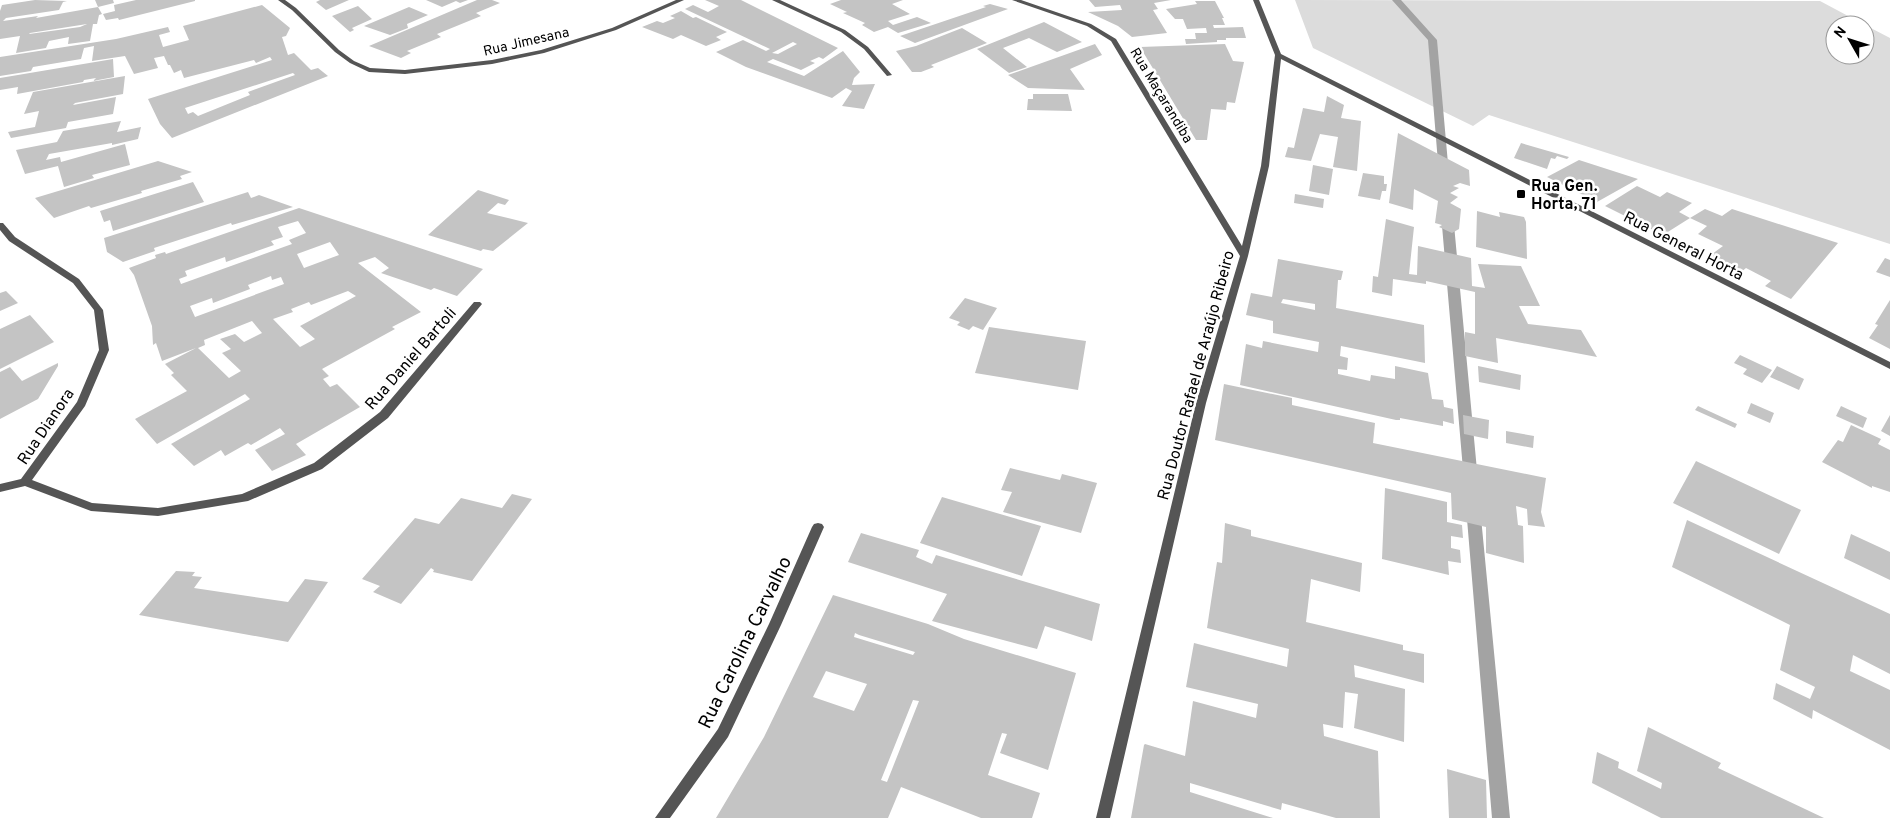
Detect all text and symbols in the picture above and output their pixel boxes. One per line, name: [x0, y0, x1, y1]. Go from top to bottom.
north arrow: [1825, 15, 1875, 65]
street label: Rua Jimesana: [482, 24, 571, 61]
text: N: [1831, 24, 1851, 42]
street label: Rua Maçarandiba: [1126, 45, 1196, 147]
place label: Rua Gen. Horta, 71: [1531, 177, 1598, 215]
marker: Rua Gen. Horta, 71: [1515, 188, 1527, 200]
street label: Rua General Horta: [1619, 208, 1747, 286]
street label: Rua Doutor Rafael de Araújo Ribeiro: [1154, 248, 1240, 502]
street label: Rua Daniel Bartoli: [362, 304, 461, 415]
street label: Rua Dianora: [14, 385, 79, 469]
street label: Rua Carolina Carvalho: [694, 553, 798, 733]

